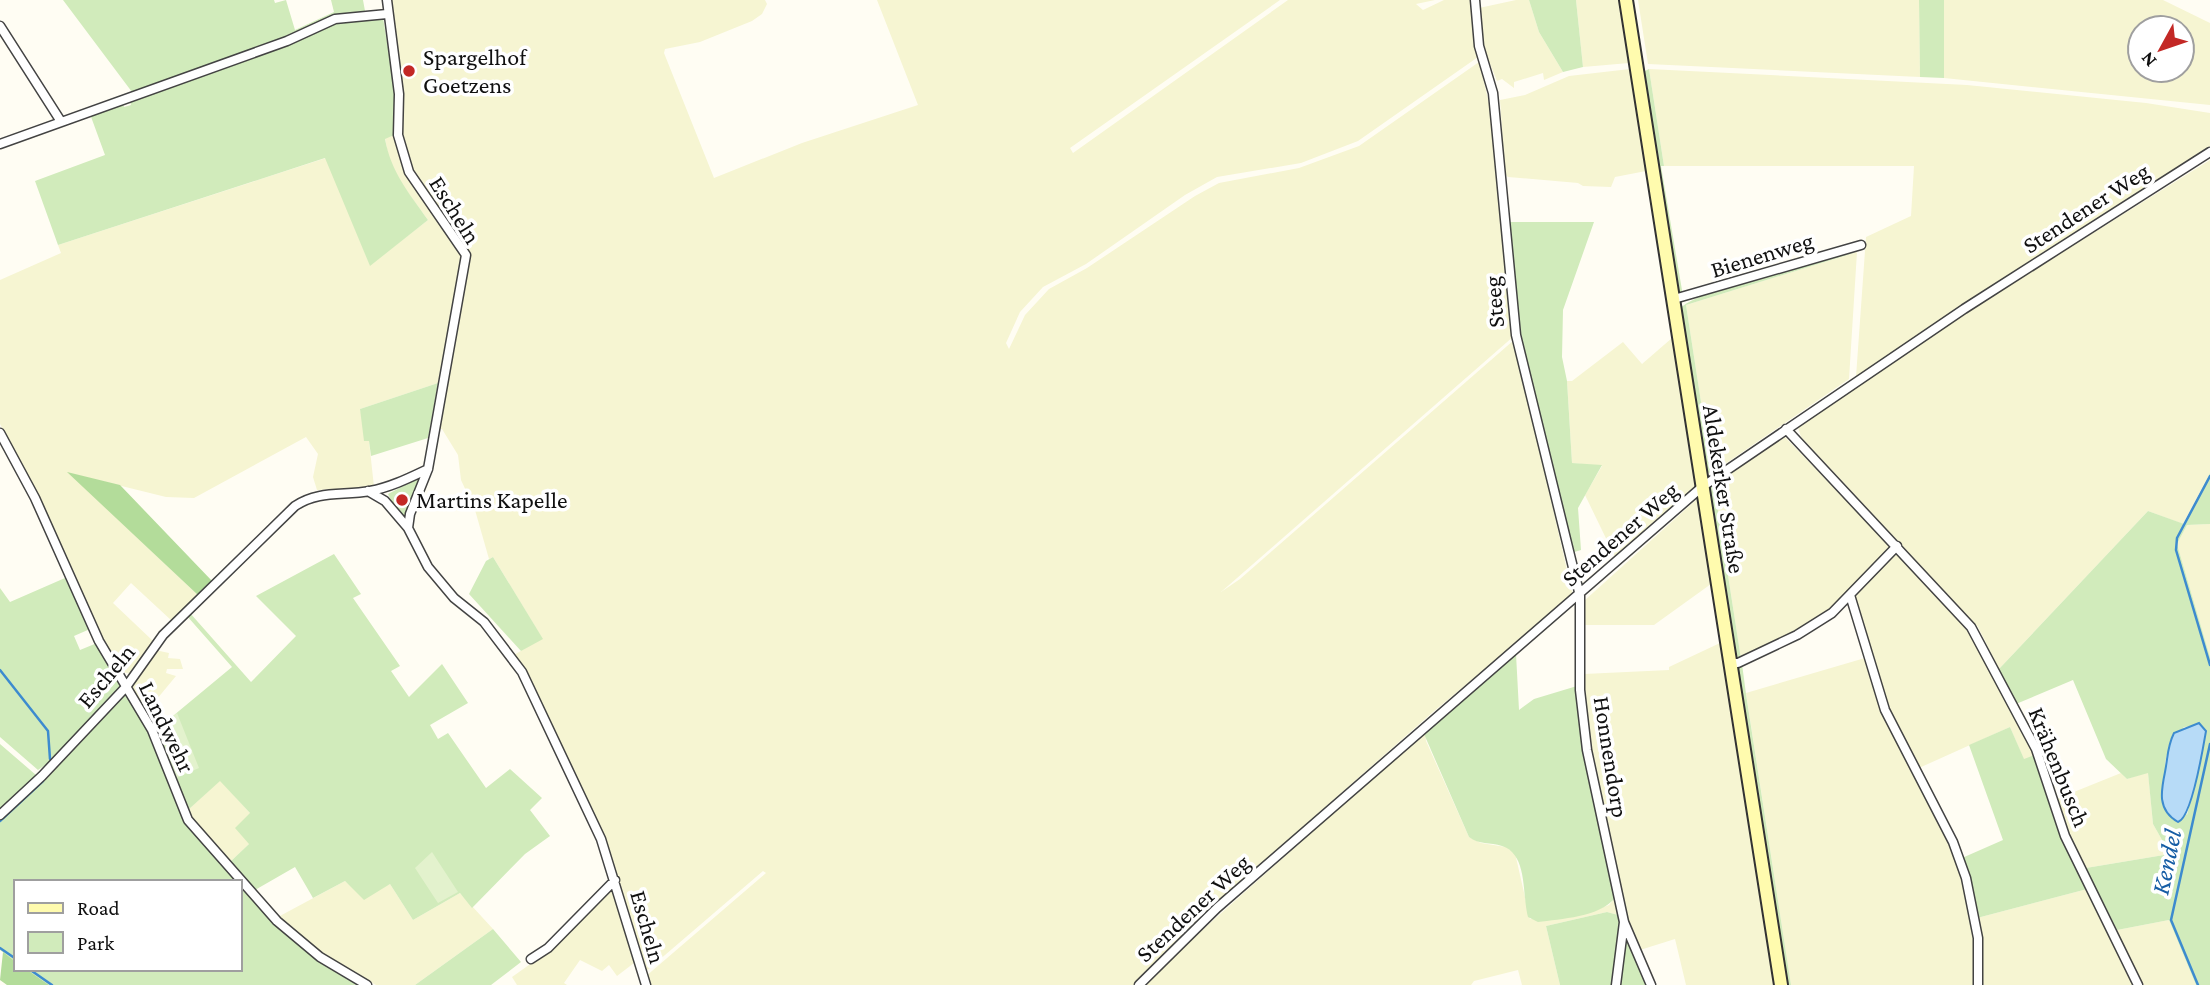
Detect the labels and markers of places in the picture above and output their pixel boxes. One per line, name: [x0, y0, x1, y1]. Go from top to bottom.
place label: Spargelhof Goetzens: [423, 43, 528, 98]
marker: Spargelhof Goetzens: [401, 63, 417, 79]
place label: Martins Kapelle: [416, 486, 568, 513]
marker: Martins Kapelle: [394, 492, 410, 508]

